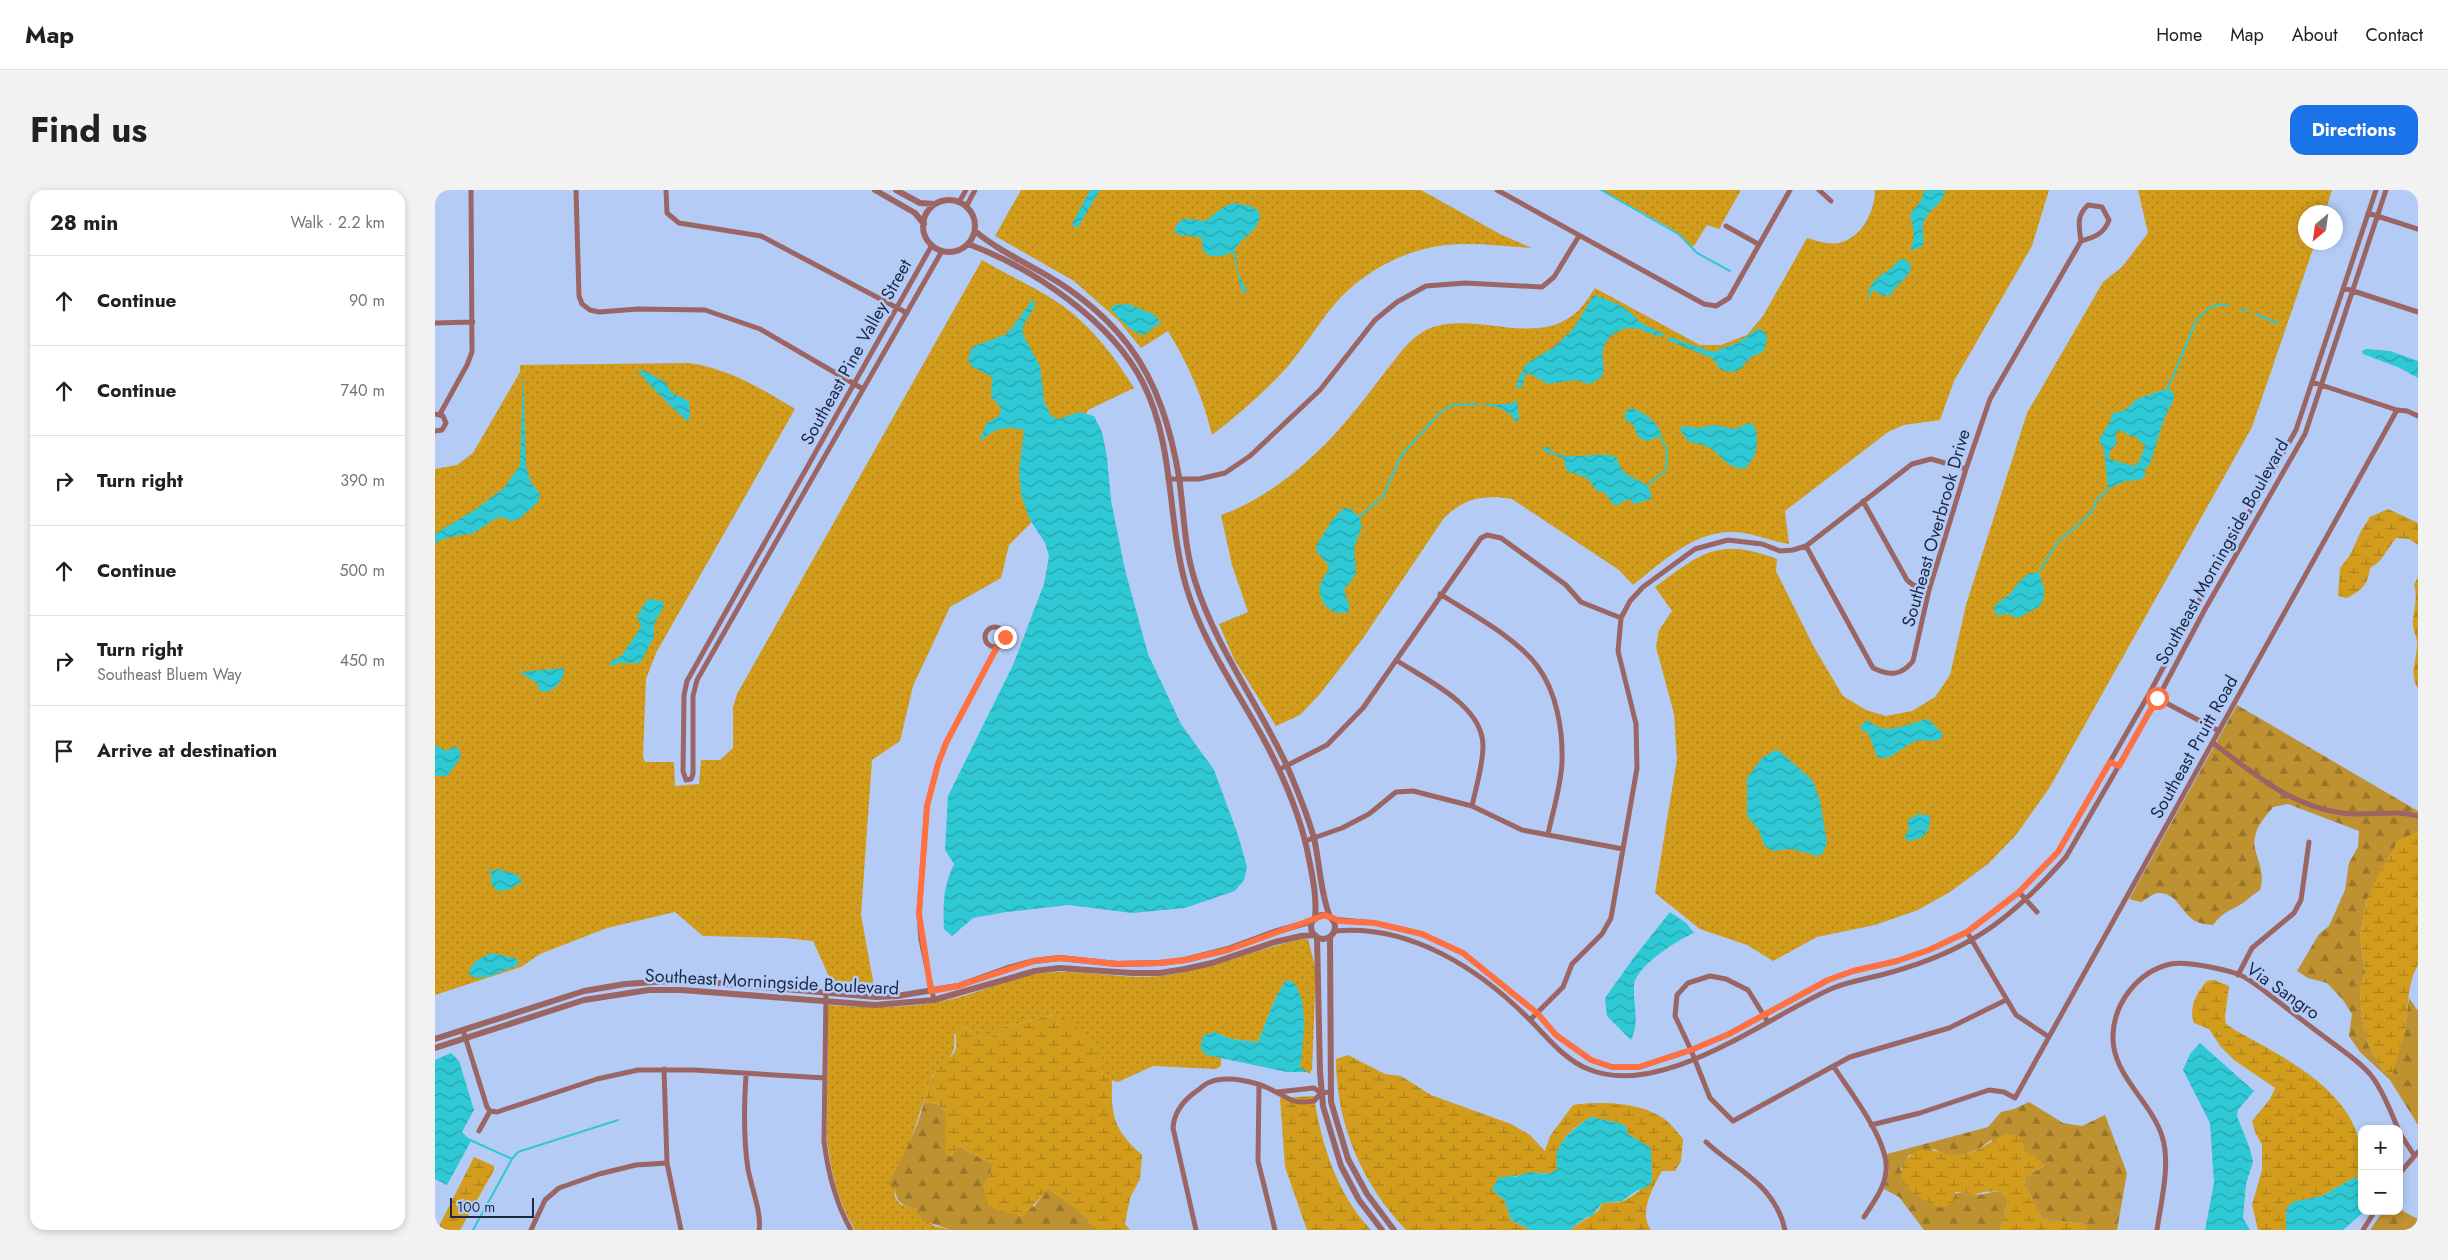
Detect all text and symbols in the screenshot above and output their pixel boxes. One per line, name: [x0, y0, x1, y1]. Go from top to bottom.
text: Map: [25, 17, 74, 52]
text: Home: [2156, 22, 2202, 48]
text: Map: [2230, 22, 2264, 48]
text: About: [2292, 22, 2337, 48]
text: Contact: [2365, 22, 2423, 48]
text: Find us: [30, 105, 147, 155]
button: Directions: [2290, 105, 2418, 155]
north arrow: [2298, 205, 2343, 250]
text: 28 min: [50, 208, 118, 238]
text: Walk · 2.2 km: [291, 211, 385, 234]
street label: Southeast Pine Valley Street: [794, 254, 918, 450]
icon: ahead: [50, 287, 78, 315]
text: Continue: [97, 287, 176, 314]
text: 90 m: [349, 289, 385, 312]
icon: ahead: [50, 377, 78, 405]
text: Continue: [97, 377, 176, 404]
text: 740 m: [340, 379, 385, 402]
street label: Southeast Overbrook Drive: [1895, 426, 1977, 630]
street label: Southeast Morningside Boulevard: [2149, 434, 2295, 670]
icon: right: [50, 467, 78, 495]
text: Turn right: [97, 467, 183, 494]
text: 390 m: [340, 469, 385, 492]
icon: ahead: [50, 557, 78, 585]
text: Continue: [97, 557, 176, 584]
text: 500 m: [339, 559, 385, 582]
route end: [994, 626, 1017, 649]
text: Turn right: [97, 636, 183, 663]
icon: right: [50, 647, 78, 675]
text: 450 m: [340, 649, 385, 672]
text: Southeast Bluem Way: [97, 663, 242, 686]
street label: Southeast Pruitt Road: [2144, 671, 2244, 823]
route start: [2146, 687, 2169, 710]
icon: arrive: [50, 737, 78, 765]
text: Arrive at destination: [97, 737, 277, 764]
street label: Via Sangro: [2241, 956, 2325, 1026]
street label: Southeast Morningside Boulevard: [644, 962, 900, 1002]
map controls: [2358, 1125, 2403, 1215]
button: +: [2358, 1125, 2403, 1170]
button: −: [2358, 1170, 2403, 1215]
scale bar: [450, 1195, 534, 1218]
text: 100 m: [457, 1197, 495, 1217]

